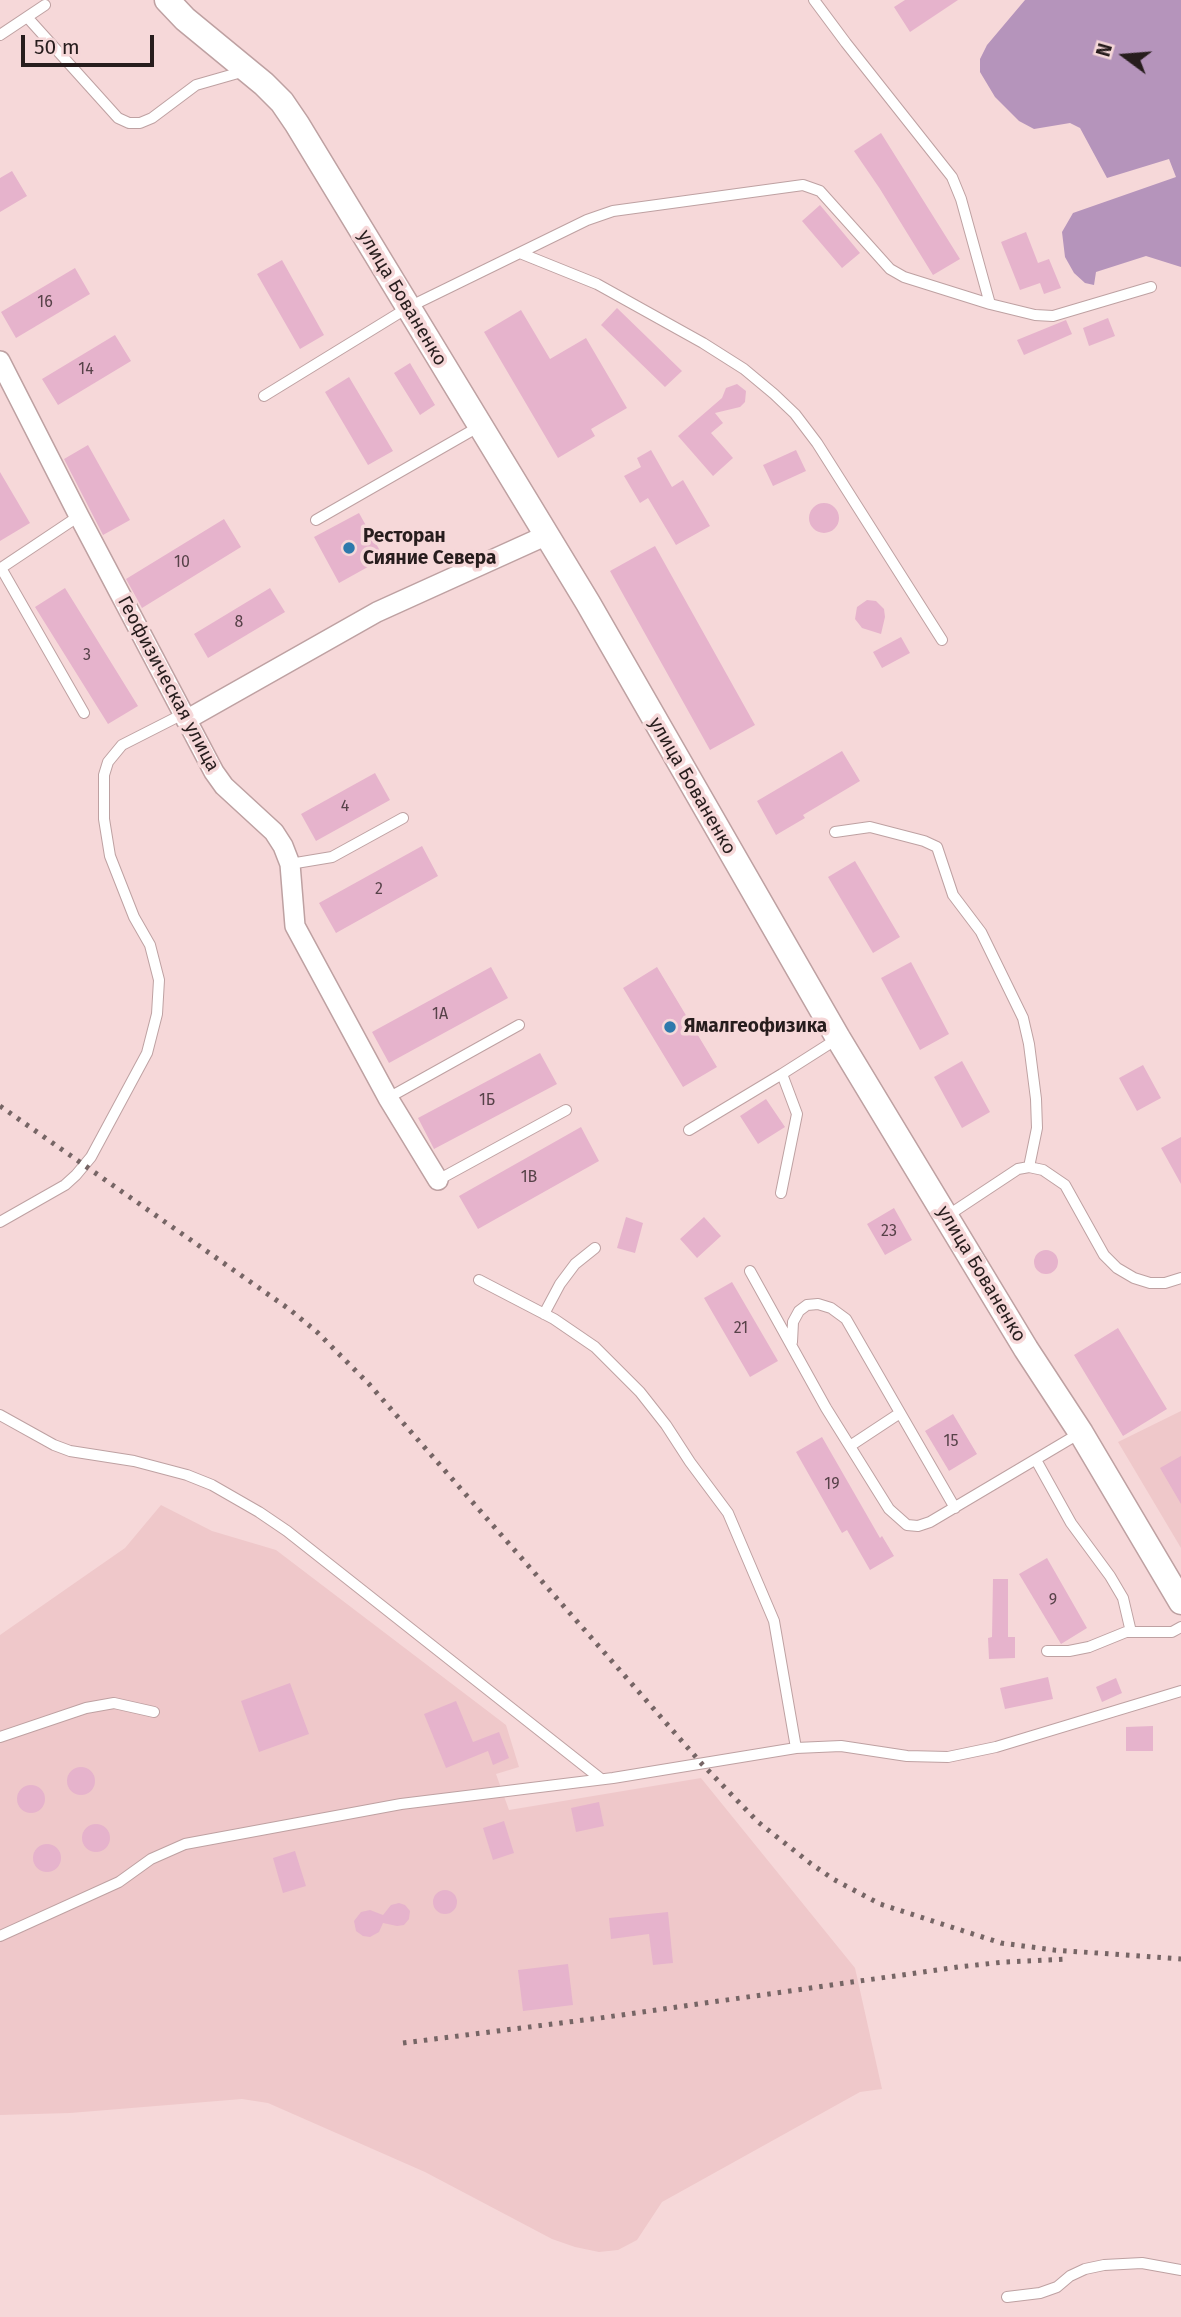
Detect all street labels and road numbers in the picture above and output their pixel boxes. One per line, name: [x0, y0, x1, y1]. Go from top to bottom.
street label: улица Бованенко: [352, 226, 452, 370]
street label: Геофизическая улица: [112, 592, 224, 776]
street label: улица Бованенко: [643, 713, 741, 859]
street label: улица Бованенко: [931, 1202, 1031, 1346]

